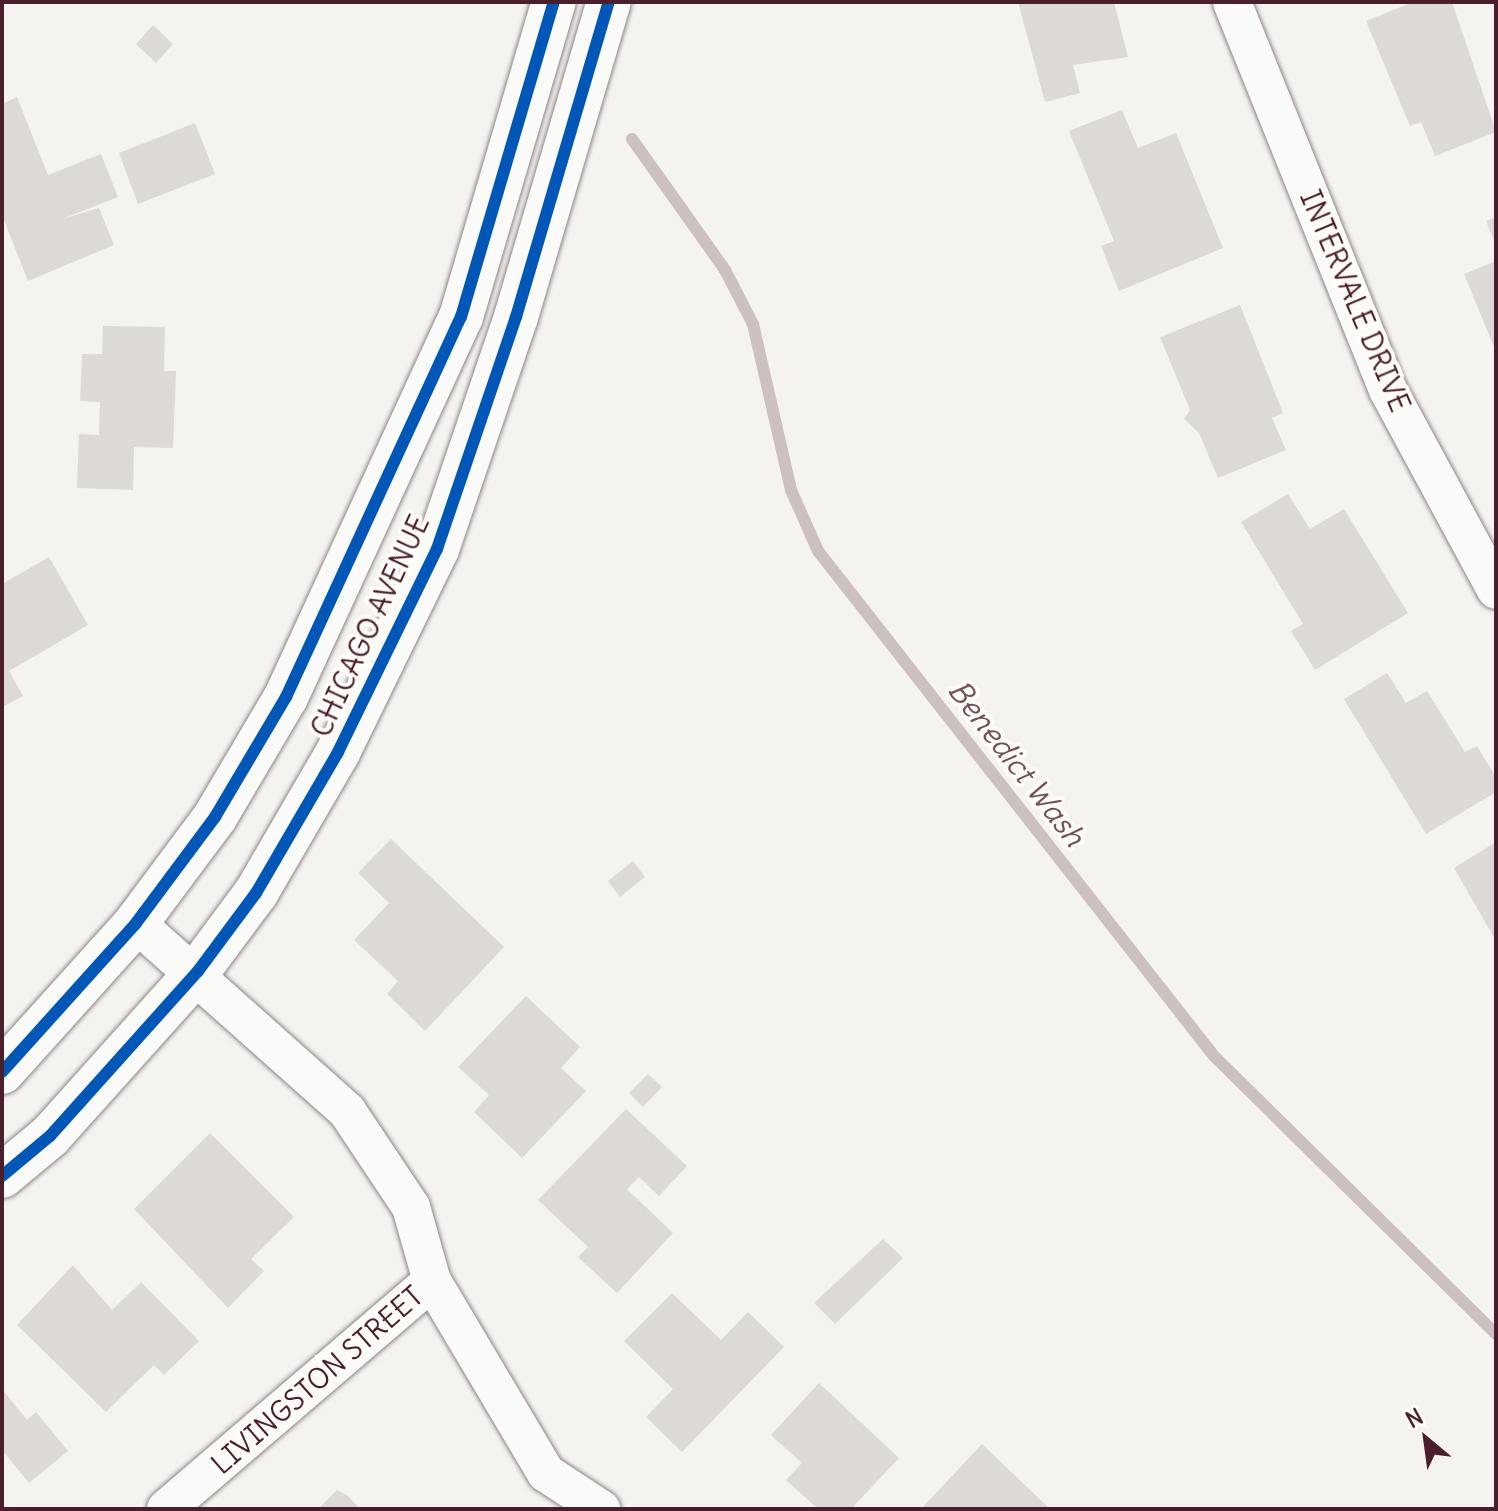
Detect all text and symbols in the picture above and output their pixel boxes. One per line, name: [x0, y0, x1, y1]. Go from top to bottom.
street label: INTERVALE DRIVE: [1293, 185, 1417, 417]
street label: CHICAGO AVENUE: [304, 510, 436, 742]
water label: Benedict Wash: [941, 673, 1093, 853]
street label: LIVINGSTON STREET: [204, 1279, 430, 1481]
north arrow: [1386, 1399, 1466, 1479]
text: N: [1401, 1402, 1428, 1434]

